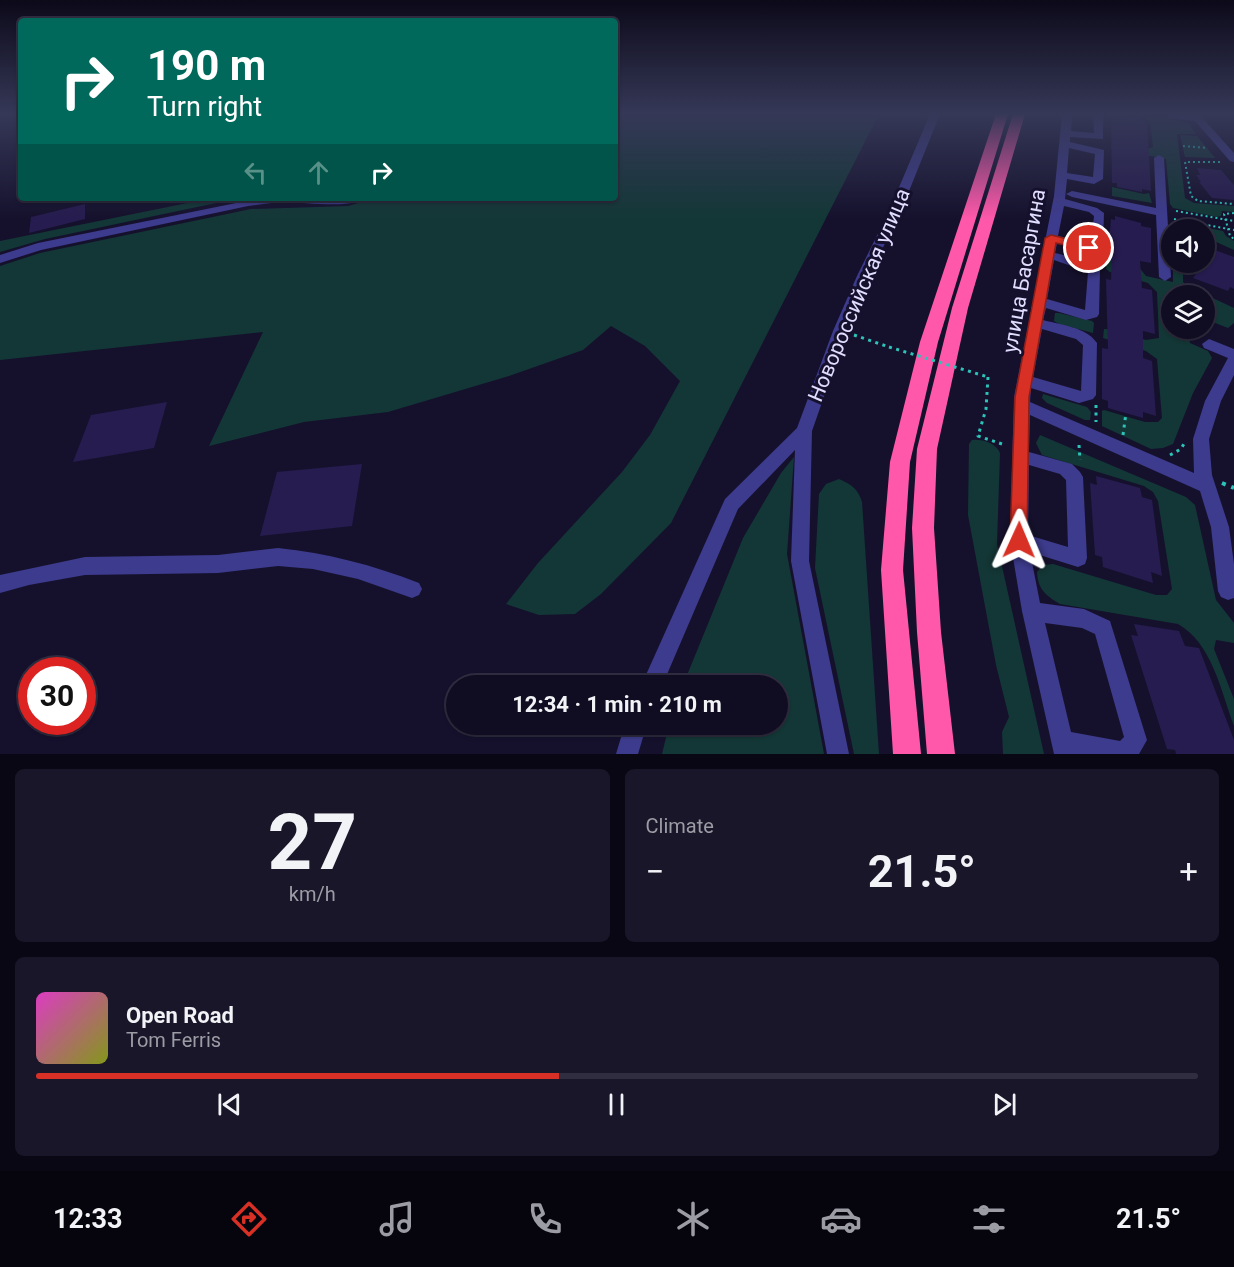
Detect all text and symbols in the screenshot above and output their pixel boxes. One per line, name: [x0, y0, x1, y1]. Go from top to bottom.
text: 190 m: [147, 41, 266, 90]
icon: right: [48, 42, 126, 120]
text: Turn right: [147, 91, 262, 123]
icon: left: [239, 156, 272, 189]
icon: ahead: [302, 156, 335, 189]
icon: right: [365, 156, 398, 189]
street label: Новороссийская улица: [803, 185, 915, 405]
street label: улица Басаргина: [998, 187, 1050, 355]
map controls: [1161, 219, 1215, 339]
button: sound: [1161, 219, 1215, 273]
pin: [1063, 222, 1114, 273]
icon: arrive: [1072, 231, 1105, 264]
button: layers: [1161, 285, 1215, 339]
position arrow: [987, 508, 1051, 572]
speed limit sign: 30: [18, 657, 96, 735]
text: 12:34 · 1 min · 210 m: [512, 692, 722, 717]
text: 27: [267, 797, 357, 888]
text: Climate: [646, 814, 714, 838]
text: 21.5°: [868, 845, 976, 898]
text: −: [646, 852, 664, 891]
text: +: [1179, 852, 1198, 891]
text: km/h: [289, 882, 336, 906]
text: Open Road: [126, 1003, 234, 1028]
text: Tom Ferris: [126, 1028, 221, 1052]
icon: previous: [213, 1088, 246, 1121]
icon: pause: [600, 1088, 633, 1121]
icon: next: [988, 1088, 1021, 1121]
icon: directions: [228, 1198, 270, 1240]
icon: music: [376, 1198, 418, 1240]
icon: phone: [524, 1198, 566, 1240]
icon: climate: [672, 1198, 714, 1240]
icon: car: [820, 1198, 862, 1240]
icon: filters: [968, 1198, 1010, 1240]
text: 12:33: [53, 1203, 123, 1235]
text: 21.5°: [1116, 1203, 1181, 1235]

